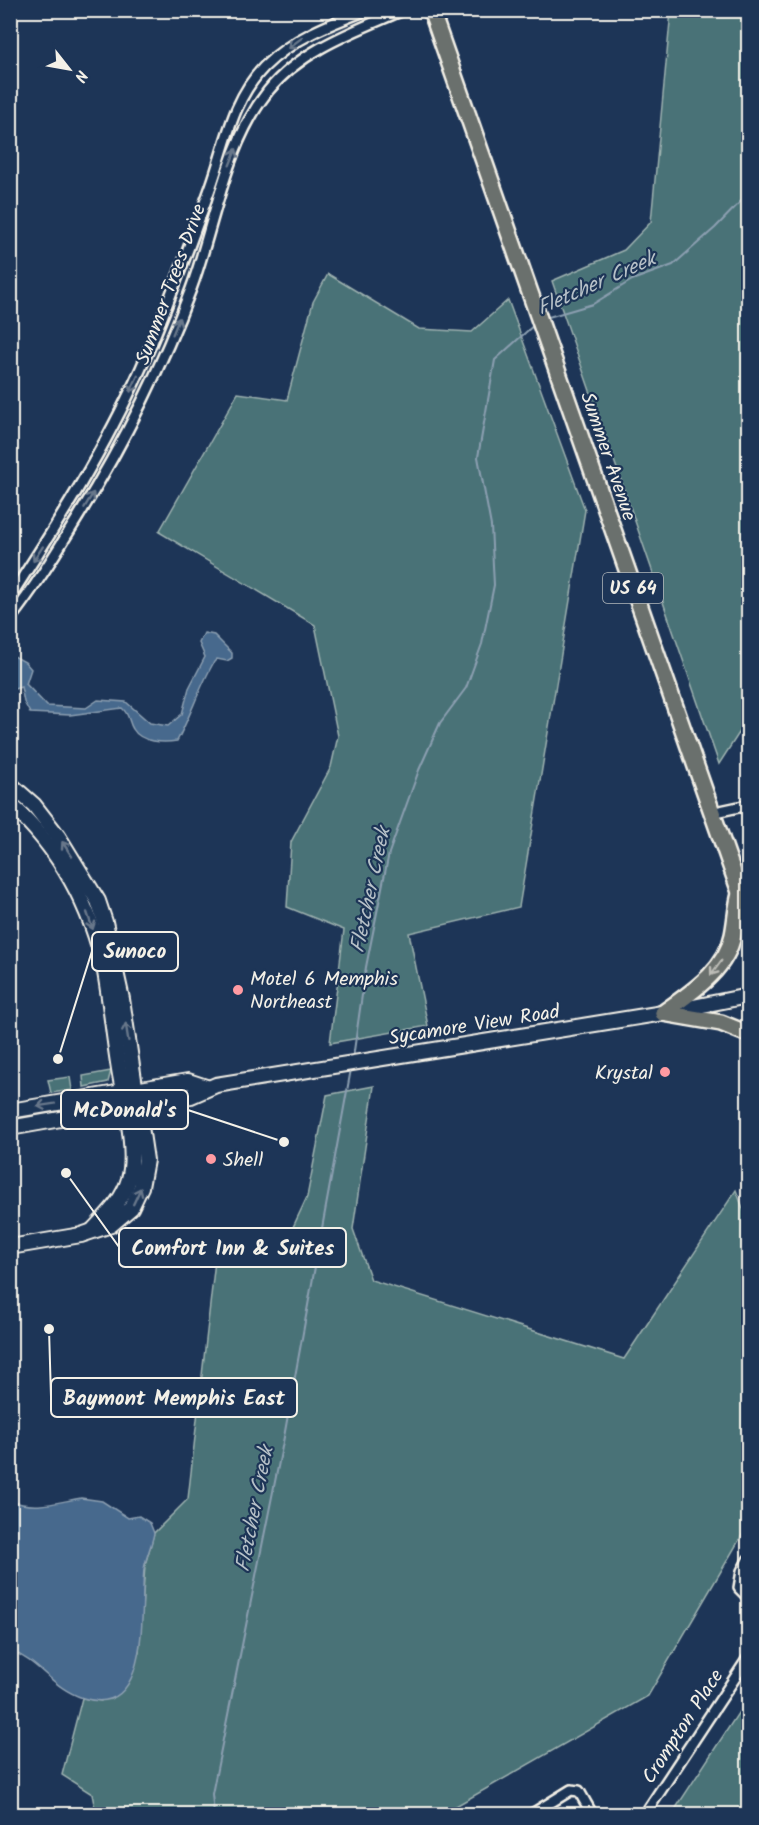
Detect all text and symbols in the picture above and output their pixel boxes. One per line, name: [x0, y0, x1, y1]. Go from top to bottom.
one-way arrow: [288, 37, 304, 50]
north arrow: [39, 39, 99, 99]
text: N: [67, 65, 94, 87]
one-way arrow: [228, 148, 239, 167]
street label: Summer Trees Drive: [128, 200, 216, 370]
water label: Fletcher Creek: [532, 242, 664, 325]
one-way arrow: [171, 317, 182, 336]
one-way arrow: [127, 375, 139, 393]
street label: Summer Avenue: [570, 388, 644, 525]
one-way arrow: [83, 492, 95, 509]
one-way arrow: [32, 545, 44, 562]
road number: US 64: [603, 573, 663, 603]
water label: Fletcher Creek: [342, 821, 402, 956]
one-way arrow: [61, 841, 73, 857]
one-way arrow: [85, 911, 96, 930]
callout: Sunoco: [92, 932, 178, 971]
text: Sunoco: [104, 936, 167, 969]
one-way arrow: [710, 960, 723, 976]
place label: Motel 6 Memphis Northeast: [250, 964, 398, 1019]
marker: Motel 6 Memphis Northeast: [231, 983, 245, 997]
street label: Sycamore View Road: [386, 996, 563, 1055]
one-way arrow: [122, 1023, 133, 1042]
place label: Krystal: [595, 1058, 653, 1090]
marker: Krystal: [658, 1065, 672, 1079]
callout: McDonald's: [61, 1090, 188, 1129]
text: McDonald's: [73, 1095, 177, 1128]
one-way arrow: [37, 1100, 56, 1111]
place label: Shell: [223, 1145, 263, 1177]
marker: Shell: [204, 1152, 218, 1166]
one-way arrow: [131, 1187, 143, 1205]
callout: Comfort Inn & Suites: [119, 1228, 346, 1267]
text: Comfort Inn & Suites: [132, 1233, 335, 1266]
callout: Baymont Memphis East: [51, 1378, 297, 1417]
text: Baymont Memphis East: [63, 1383, 286, 1416]
water label: Fletcher Creek: [227, 1441, 284, 1575]
street label: Crompton Place: [634, 1663, 733, 1791]

